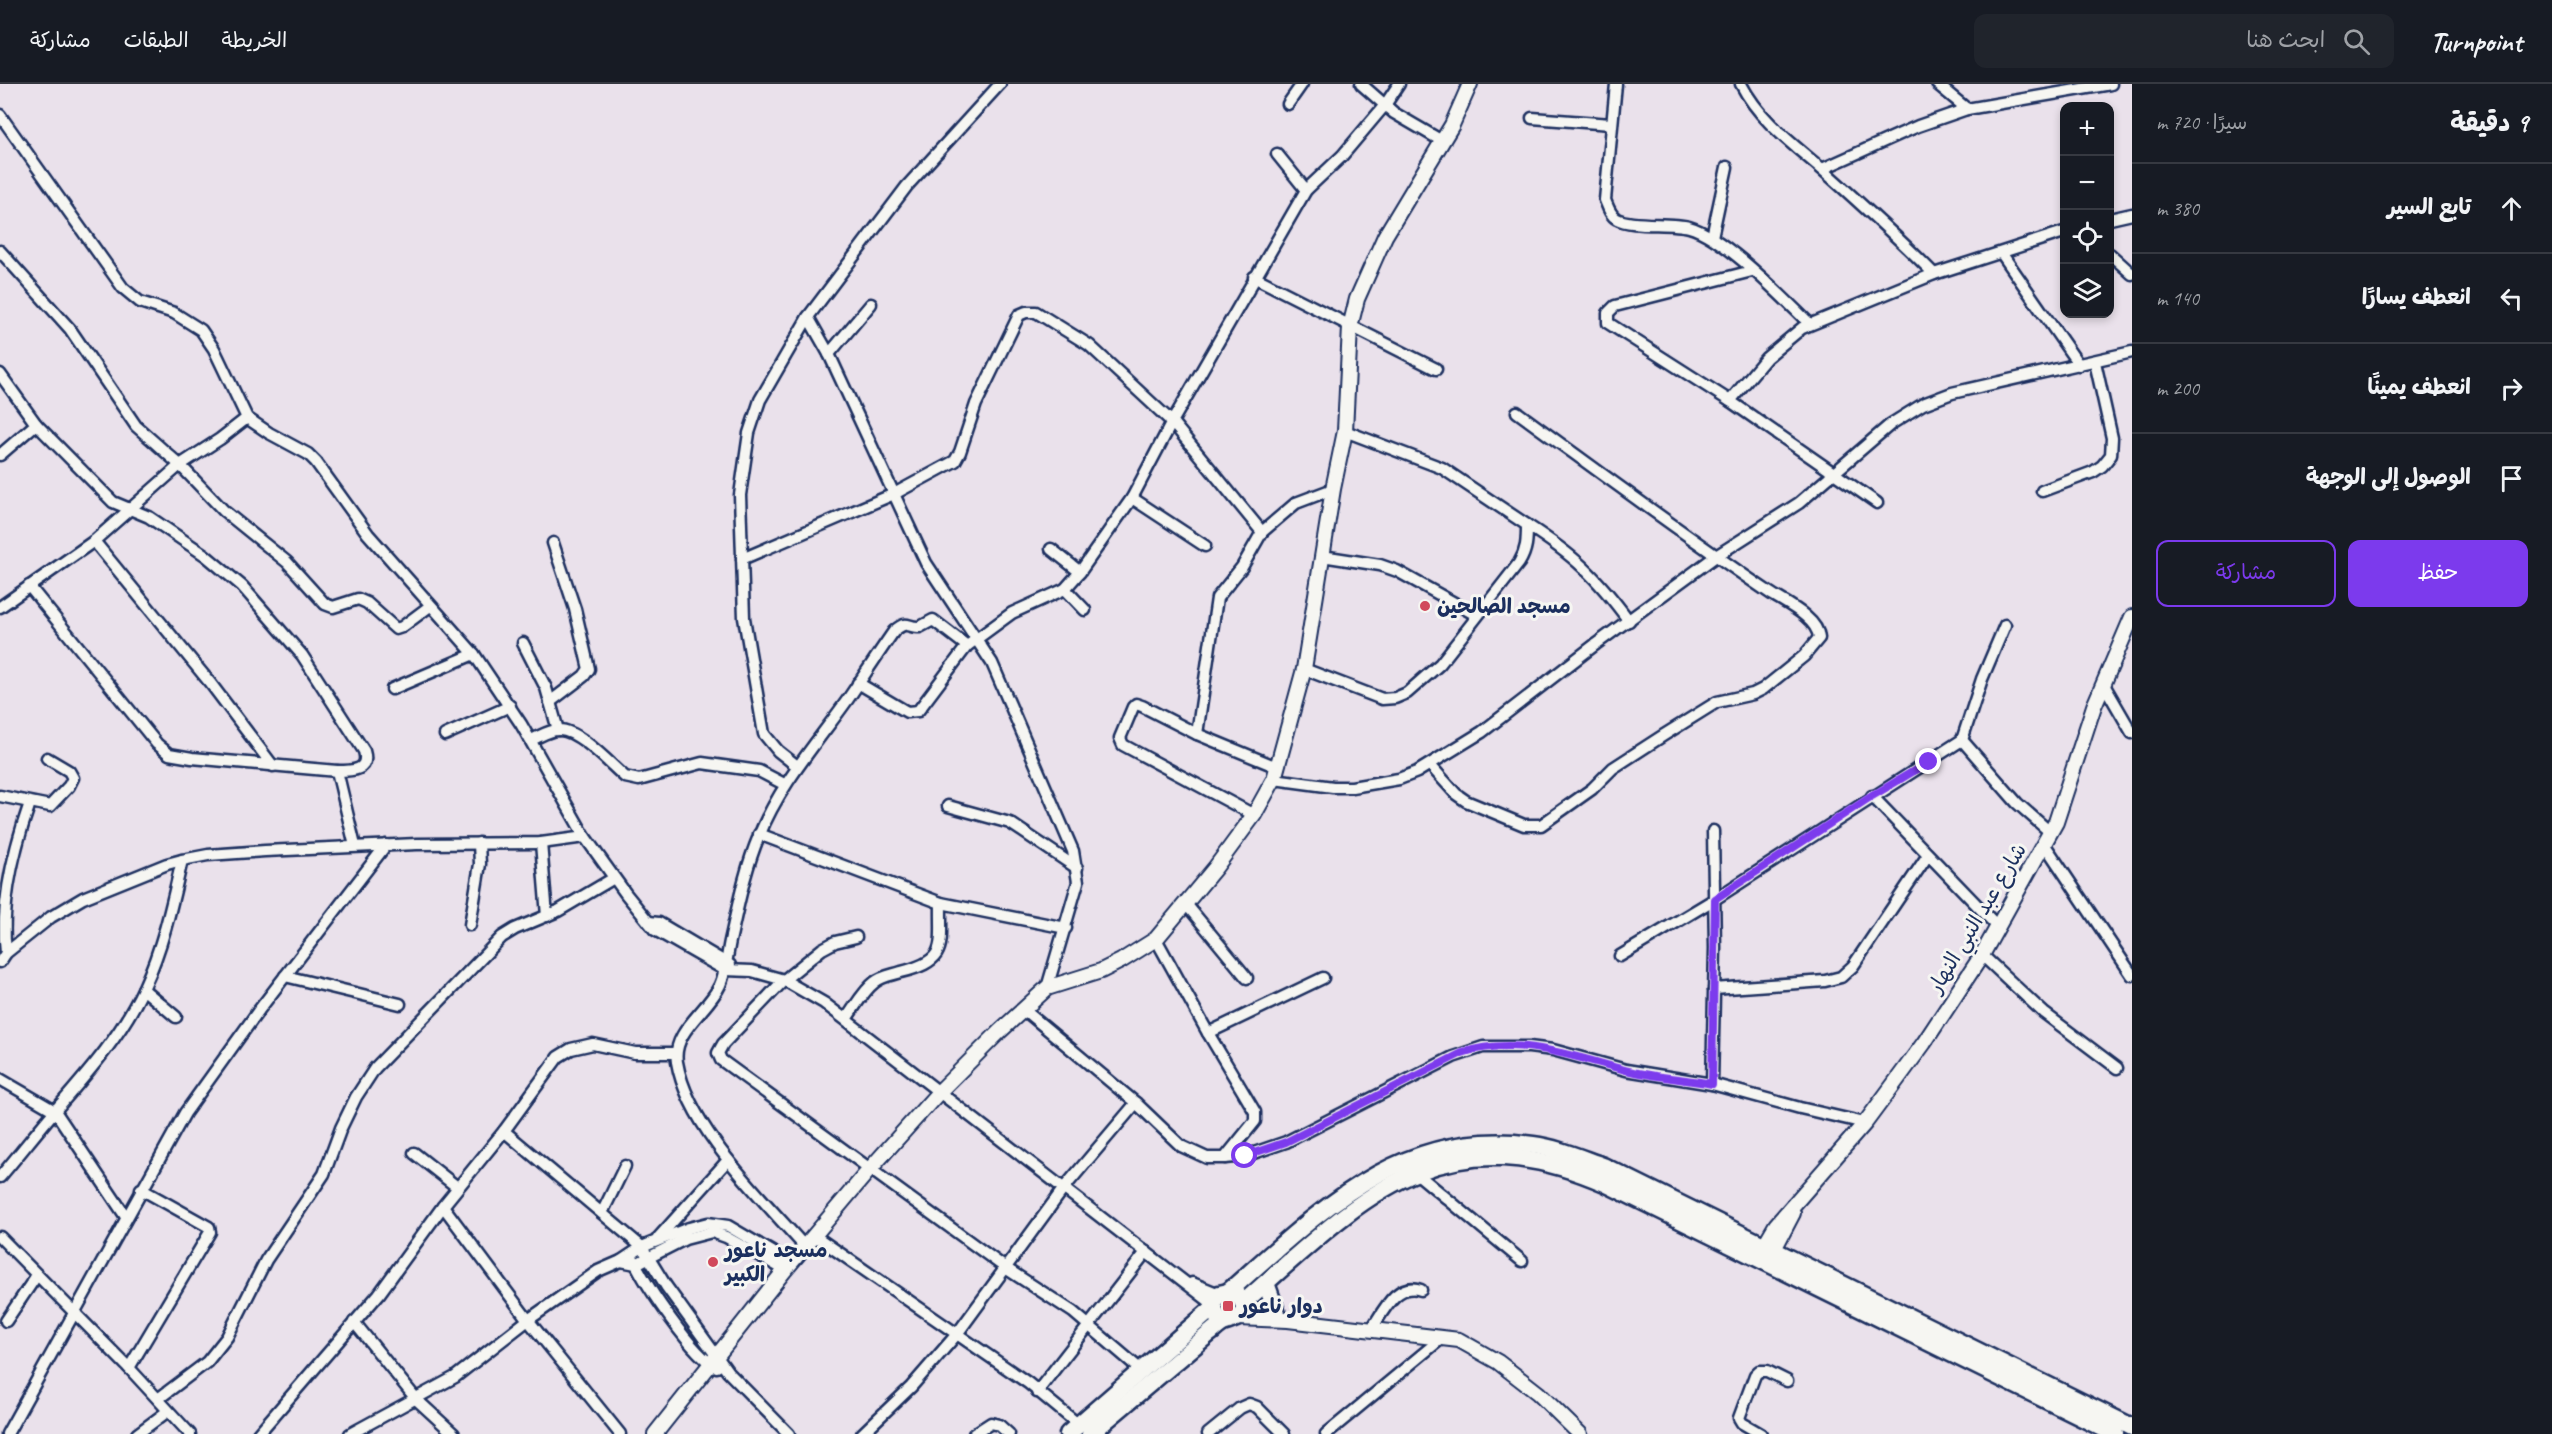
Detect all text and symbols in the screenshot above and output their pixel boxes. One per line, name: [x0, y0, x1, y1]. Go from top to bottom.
search box: [1974, 14, 2394, 68]
text: Turnpoint: [2430, 24, 2522, 59]
icon: search: [2340, 25, 2373, 58]
text: ابحث هنا: [2246, 26, 2325, 54]
text: مشاركة: [30, 27, 91, 53]
text: الطبقات: [124, 27, 189, 53]
text: الخريطة: [222, 27, 287, 53]
map controls: [2060, 102, 2114, 318]
button: +: [2060, 102, 2114, 156]
text: 9 دقيقة: [2450, 106, 2528, 139]
text: سيرًا · 720 m: [2156, 110, 2247, 135]
button: −: [2060, 156, 2114, 210]
icon: ahead: [2495, 192, 2528, 225]
text: تابع السير: [2387, 193, 2471, 221]
text: 380 m: [2156, 196, 2199, 221]
button: locate: [2060, 210, 2114, 264]
button: layers: [2060, 264, 2114, 318]
icon: left: [2495, 282, 2528, 315]
text: انعطف يسارًا: [2362, 283, 2471, 311]
text: 140 m: [2156, 286, 2199, 311]
icon: right: [2495, 372, 2528, 405]
text: انعطف يمينًا: [2367, 373, 2471, 401]
text: 200 m: [2156, 376, 2199, 401]
icon: arrive: [2495, 462, 2528, 495]
text: الوصول إلى الوجهة: [2306, 463, 2471, 491]
button: مشاركة: [2156, 540, 2336, 607]
button: حفظ: [2348, 540, 2528, 607]
place label: مسجد الصالحين: [1437, 593, 1571, 619]
marker: مسجد الصالحين: [1418, 599, 1432, 613]
route end: [1915, 748, 1941, 774]
street label: شارع عبد النبي النهار: [1921, 838, 2037, 1002]
route start: [1231, 1142, 1257, 1168]
place label: مسجد ناعور الكبير: [723, 1237, 827, 1287]
marker: مسجد ناعور الكبير: [706, 1255, 720, 1269]
place label: دوار ناعور: [1238, 1293, 1323, 1319]
marker: دوار ناعور: [1221, 1299, 1235, 1313]

